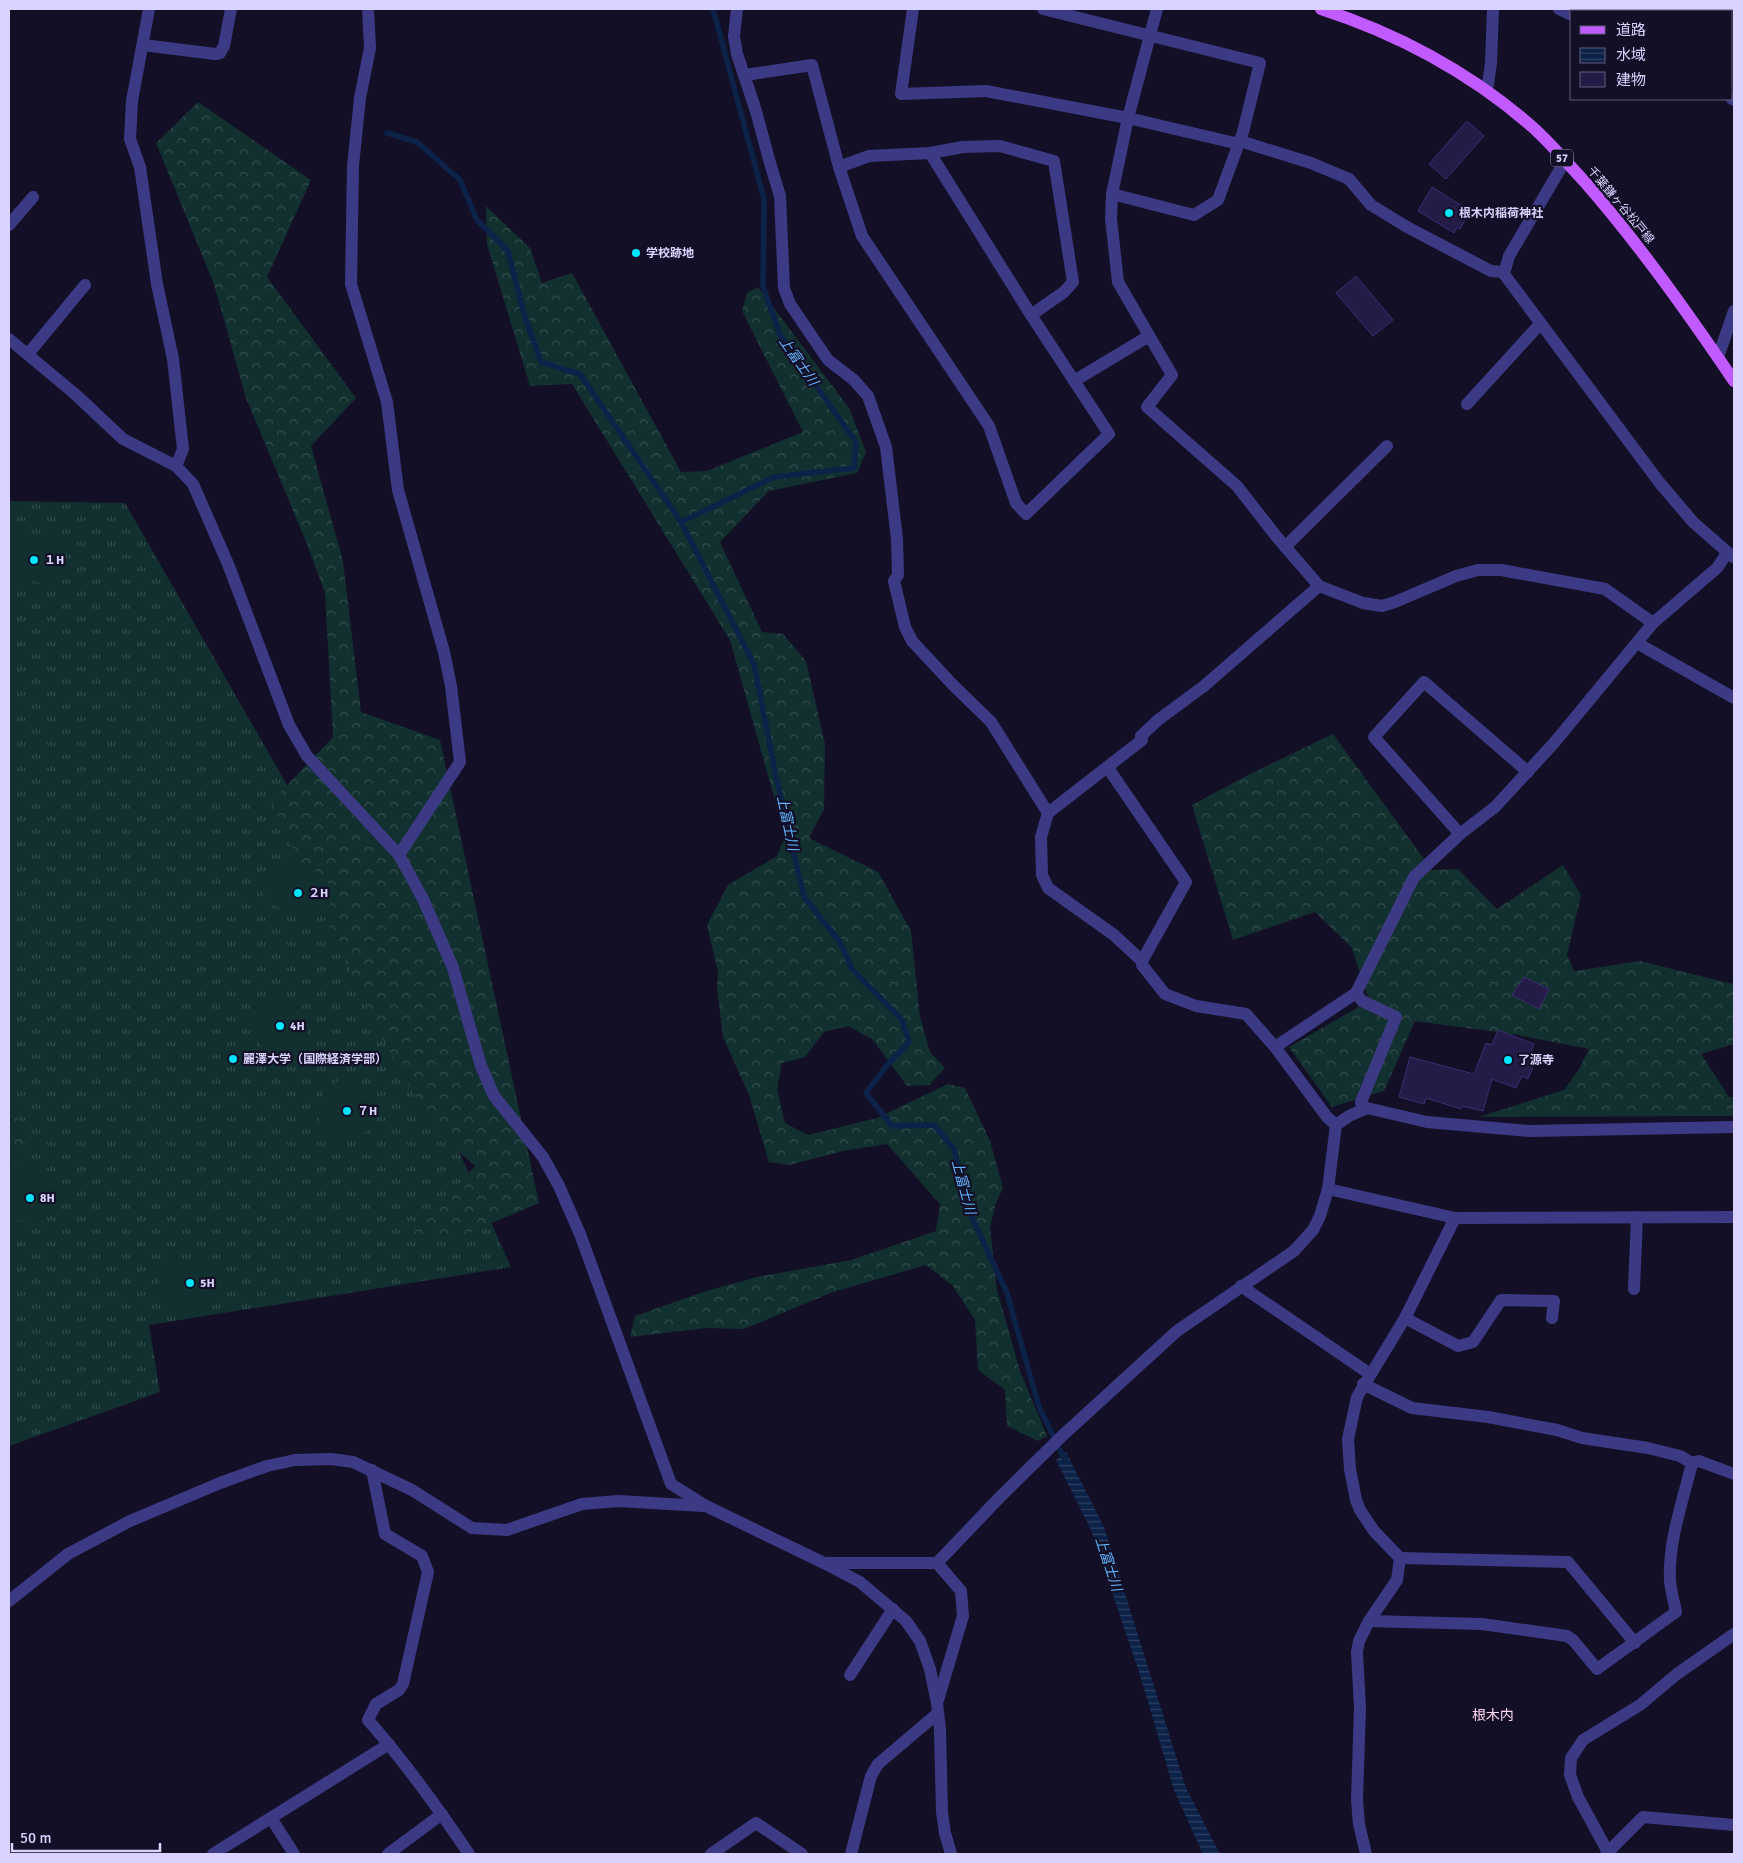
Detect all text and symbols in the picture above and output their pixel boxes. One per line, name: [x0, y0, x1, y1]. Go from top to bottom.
legend: [1570, 10, 1733, 100]
text: 道路: [1616, 21, 1646, 39]
text: 水域: [1616, 46, 1646, 64]
text: 建物: [1616, 71, 1646, 89]
road number: 57: [1551, 150, 1573, 167]
street label: 千葉鎌ヶ谷松戸線: [1584, 164, 1657, 247]
place label: 根木内稲荷神社: [1459, 206, 1543, 221]
marker: 根木内稲荷神社: [1443, 207, 1455, 219]
place label: 学校跡地: [646, 246, 694, 261]
marker: 学校跡地: [630, 247, 642, 259]
water label: 上富士川: [776, 333, 823, 391]
place label: １H: [44, 553, 64, 568]
marker: １H: [28, 554, 40, 566]
water label: 上富士川: [773, 794, 802, 854]
place label: ２H: [308, 886, 328, 901]
marker: ２H: [292, 887, 304, 899]
place label: 4H: [290, 1019, 305, 1034]
marker: 4H: [274, 1020, 286, 1032]
place label: 麗澤大学（国際経済学部）: [243, 1052, 387, 1067]
marker: 麗澤大学（国際経済学部）: [227, 1053, 239, 1065]
place label: 了源寺: [1518, 1053, 1554, 1068]
marker: 了源寺: [1502, 1054, 1514, 1066]
place label: ７H: [357, 1104, 377, 1119]
marker: ７H: [341, 1105, 353, 1117]
water label: 上富士川: [948, 1158, 979, 1218]
place label: 8H: [40, 1191, 55, 1206]
marker: 8H: [24, 1192, 36, 1204]
place label: 5H: [200, 1276, 215, 1291]
marker: 5H: [184, 1277, 196, 1289]
water label: 上富士川: [1092, 1535, 1126, 1595]
district label: 根木内: [1472, 1707, 1514, 1724]
scale bar: [12, 1820, 160, 1852]
text: 50 m: [20, 1829, 51, 1847]

